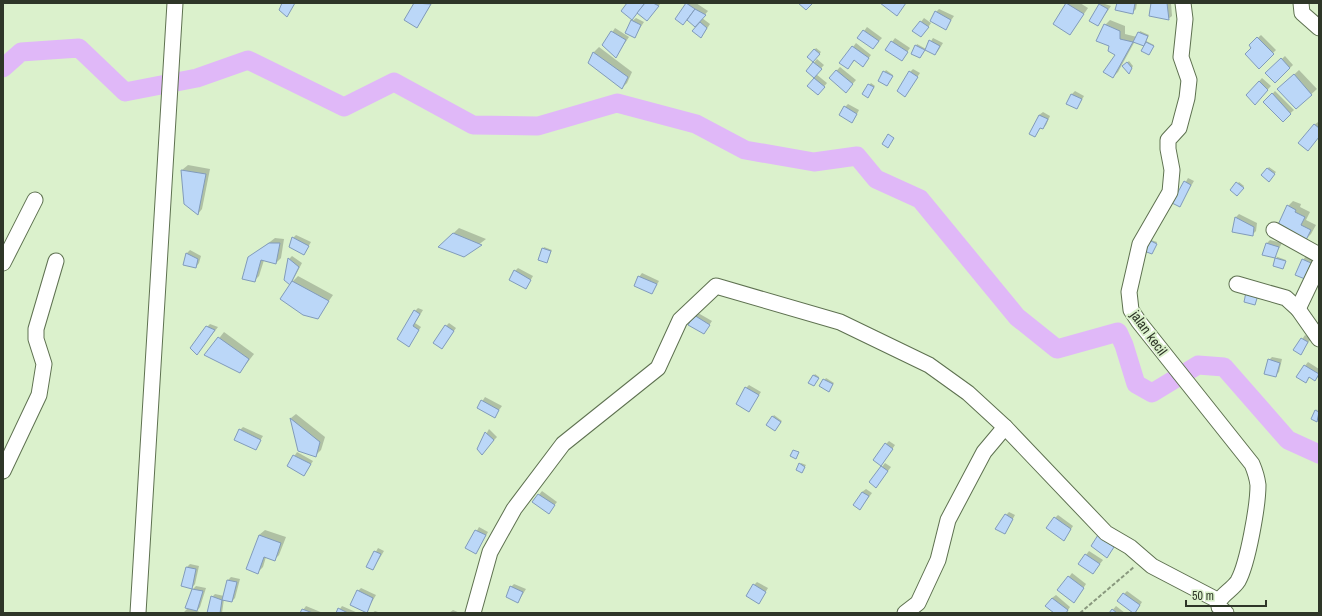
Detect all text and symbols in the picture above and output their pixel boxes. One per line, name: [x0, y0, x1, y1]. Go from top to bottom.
street label: jalan kecil: [1126, 306, 1171, 359]
scale bar: [1186, 582, 1266, 608]
text: 50 m: [1192, 588, 1214, 604]

